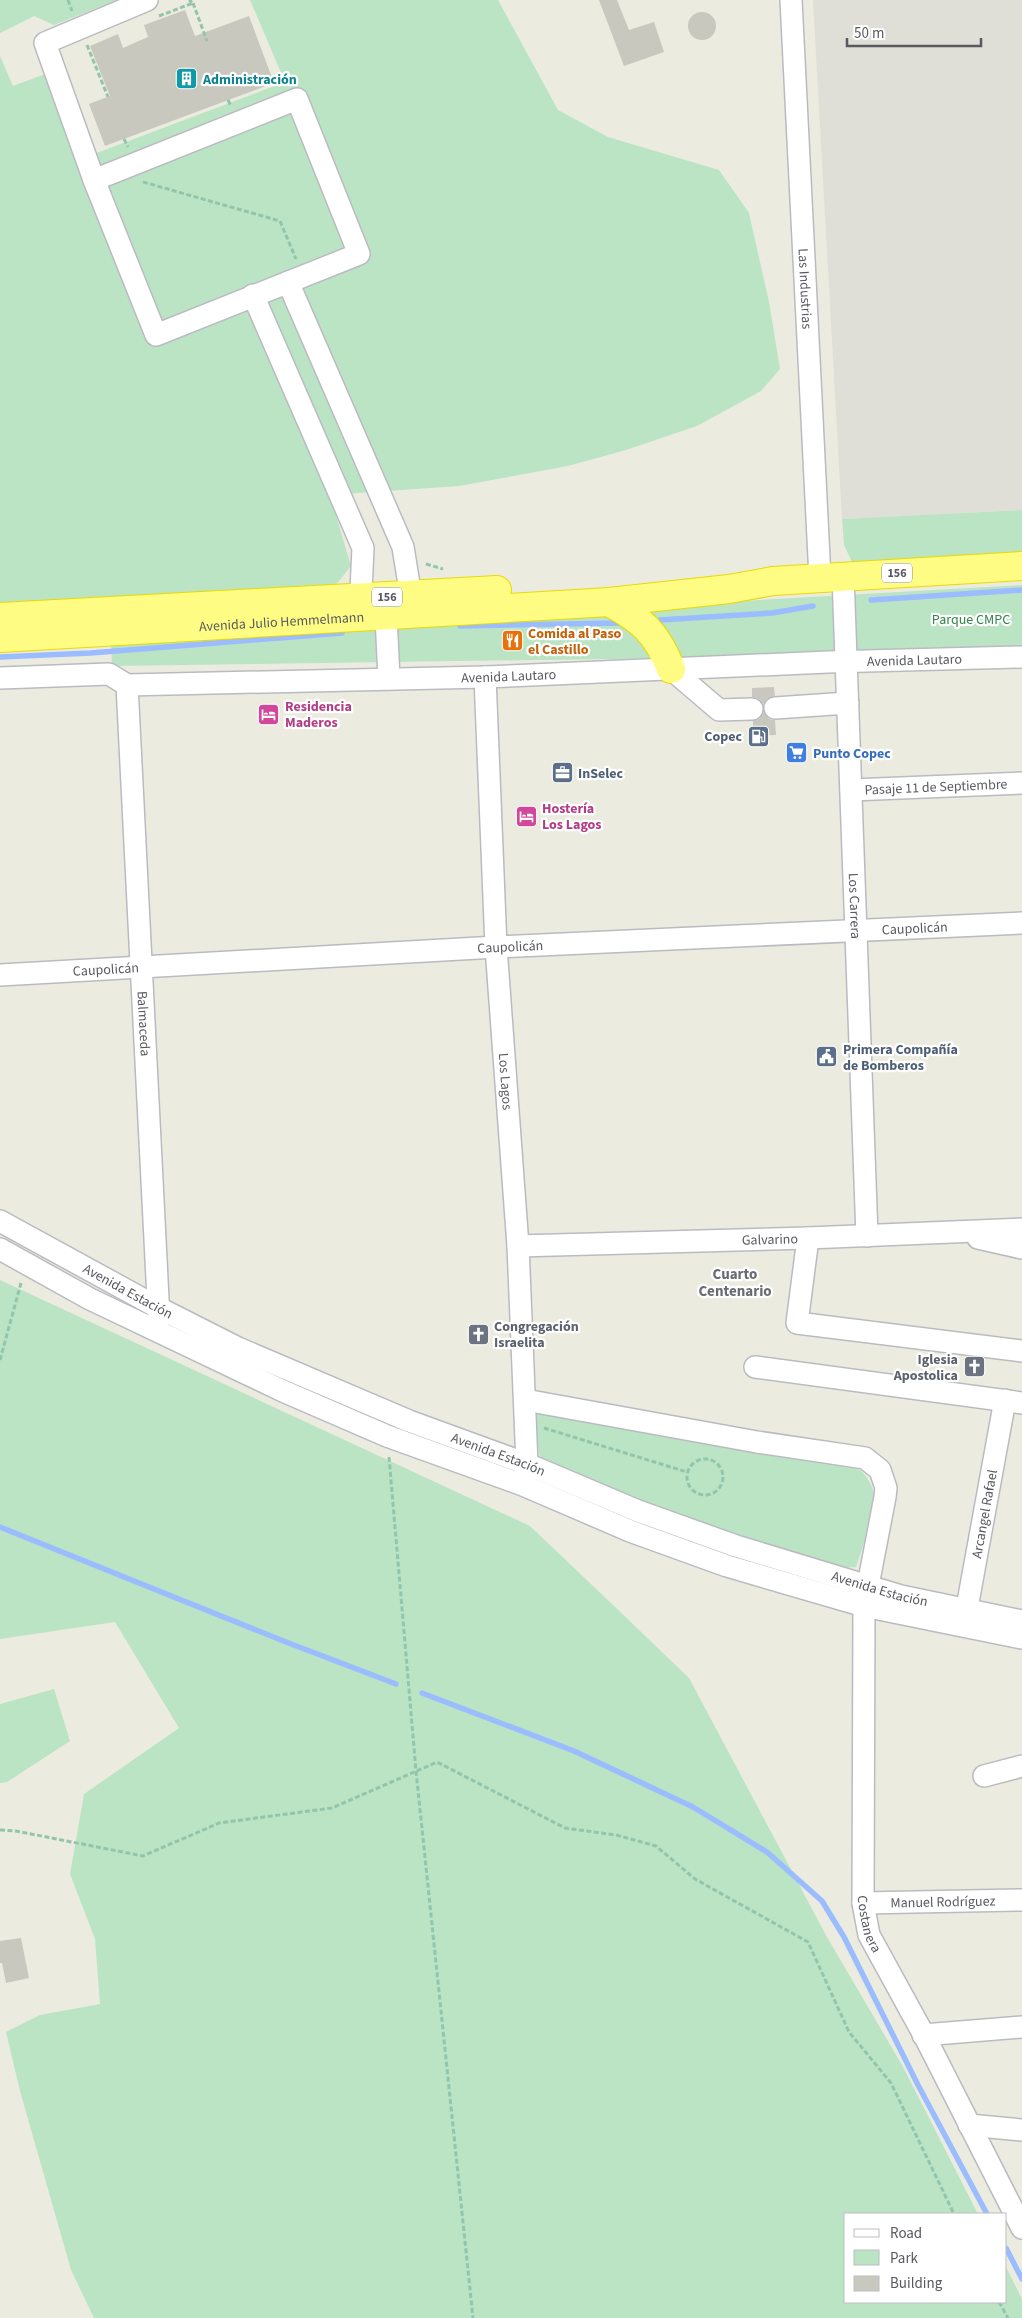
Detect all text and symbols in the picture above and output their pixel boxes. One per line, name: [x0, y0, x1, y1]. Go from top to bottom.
scale bar: [847, 15, 981, 47]
text: 50 m: [854, 23, 884, 44]
building icon: Administración: [175, 67, 199, 91]
place label: Administración: [202, 70, 297, 90]
street label: Las Industrias: [792, 248, 817, 330]
road number: 156: [882, 564, 912, 582]
road number: 156: [372, 588, 402, 606]
street label: Avenida Julio Hemmelmann: [198, 607, 365, 637]
park label: Parque CMPC: [932, 610, 1010, 630]
place label: Comida al Paso el Castillo: [528, 624, 622, 660]
restaurant icon: Comida al Paso el Castillo: [500, 629, 524, 653]
street label: Avenida Lautaro: [867, 650, 962, 672]
street label: Avenida Lautaro: [461, 665, 557, 689]
place label: Residencia Maderos: [285, 697, 352, 733]
hotel icon: Residencia Maderos: [257, 702, 281, 726]
fuel station icon: Copec: [746, 724, 770, 748]
place label: Copec: [704, 727, 742, 747]
supermarket icon: Punto Copec: [785, 741, 809, 765]
place label: Punto Copec: [813, 744, 891, 764]
office icon: InSelec: [550, 761, 574, 785]
place label: InSelec: [578, 764, 624, 784]
street label: Pasaje 11 de Septiembre: [864, 775, 1008, 800]
place label: Hostería Los Lagos: [542, 799, 602, 835]
hotel icon: Hostería Los Lagos: [514, 804, 538, 828]
street label: Los Carrera: [843, 872, 865, 939]
street label: Caupolicán: [881, 917, 948, 940]
street label: Caupolicán: [477, 936, 544, 959]
street label: Caupolicán: [72, 958, 139, 982]
street label: Balmaceda: [131, 990, 155, 1057]
place label: Primera Compañía de Bomberos: [843, 1040, 958, 1076]
public building icon: Primera Compañía de Bomberos: [815, 1045, 839, 1069]
street label: Los Lagos: [493, 1052, 517, 1111]
street label: Galvarino: [742, 1229, 798, 1251]
street label: Avenida Estación: [79, 1259, 176, 1324]
district label: Cuarto Centenario: [698, 1264, 772, 1302]
place label: Congregación Israelita: [494, 1317, 579, 1353]
church icon: Congregación Israelita: [466, 1322, 490, 1346]
place label: Iglesia Apostolica: [893, 1350, 958, 1386]
church icon: Iglesia Apostolica: [962, 1355, 986, 1379]
street label: Avenida Estación: [448, 1428, 548, 1482]
street label: Arcangel Rafael: [967, 1468, 1003, 1560]
street label: Avenida Estación: [829, 1567, 930, 1612]
street label: Manuel Rodríguez: [890, 1892, 996, 1913]
street label: Costanera: [852, 1895, 886, 1957]
legend: [844, 2213, 1007, 2303]
text: Road: [890, 2223, 922, 2244]
text: Park: [890, 2248, 919, 2269]
text: Building: [890, 2273, 943, 2294]

